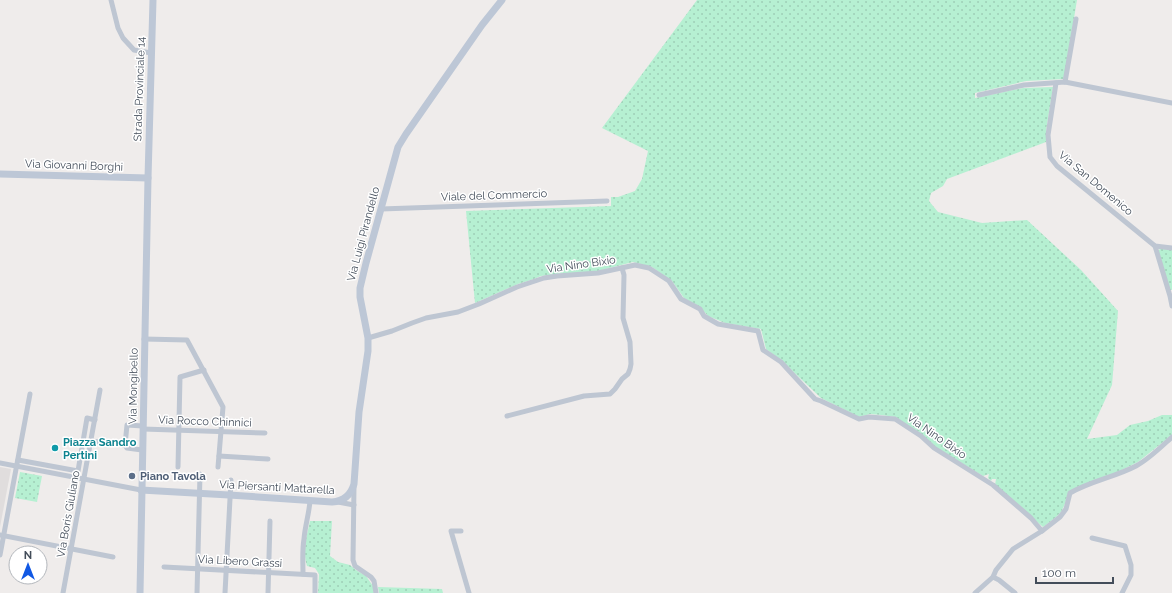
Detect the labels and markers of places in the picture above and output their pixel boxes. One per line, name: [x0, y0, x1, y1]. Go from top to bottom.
place label: Piazza Sandro Pertini: [63, 436, 137, 462]
marker: Piazza Sandro Pertini: [50, 443, 60, 453]
place label: Piano Tavola: [140, 470, 206, 483]
marker: Piano Tavola: [127, 471, 137, 481]

